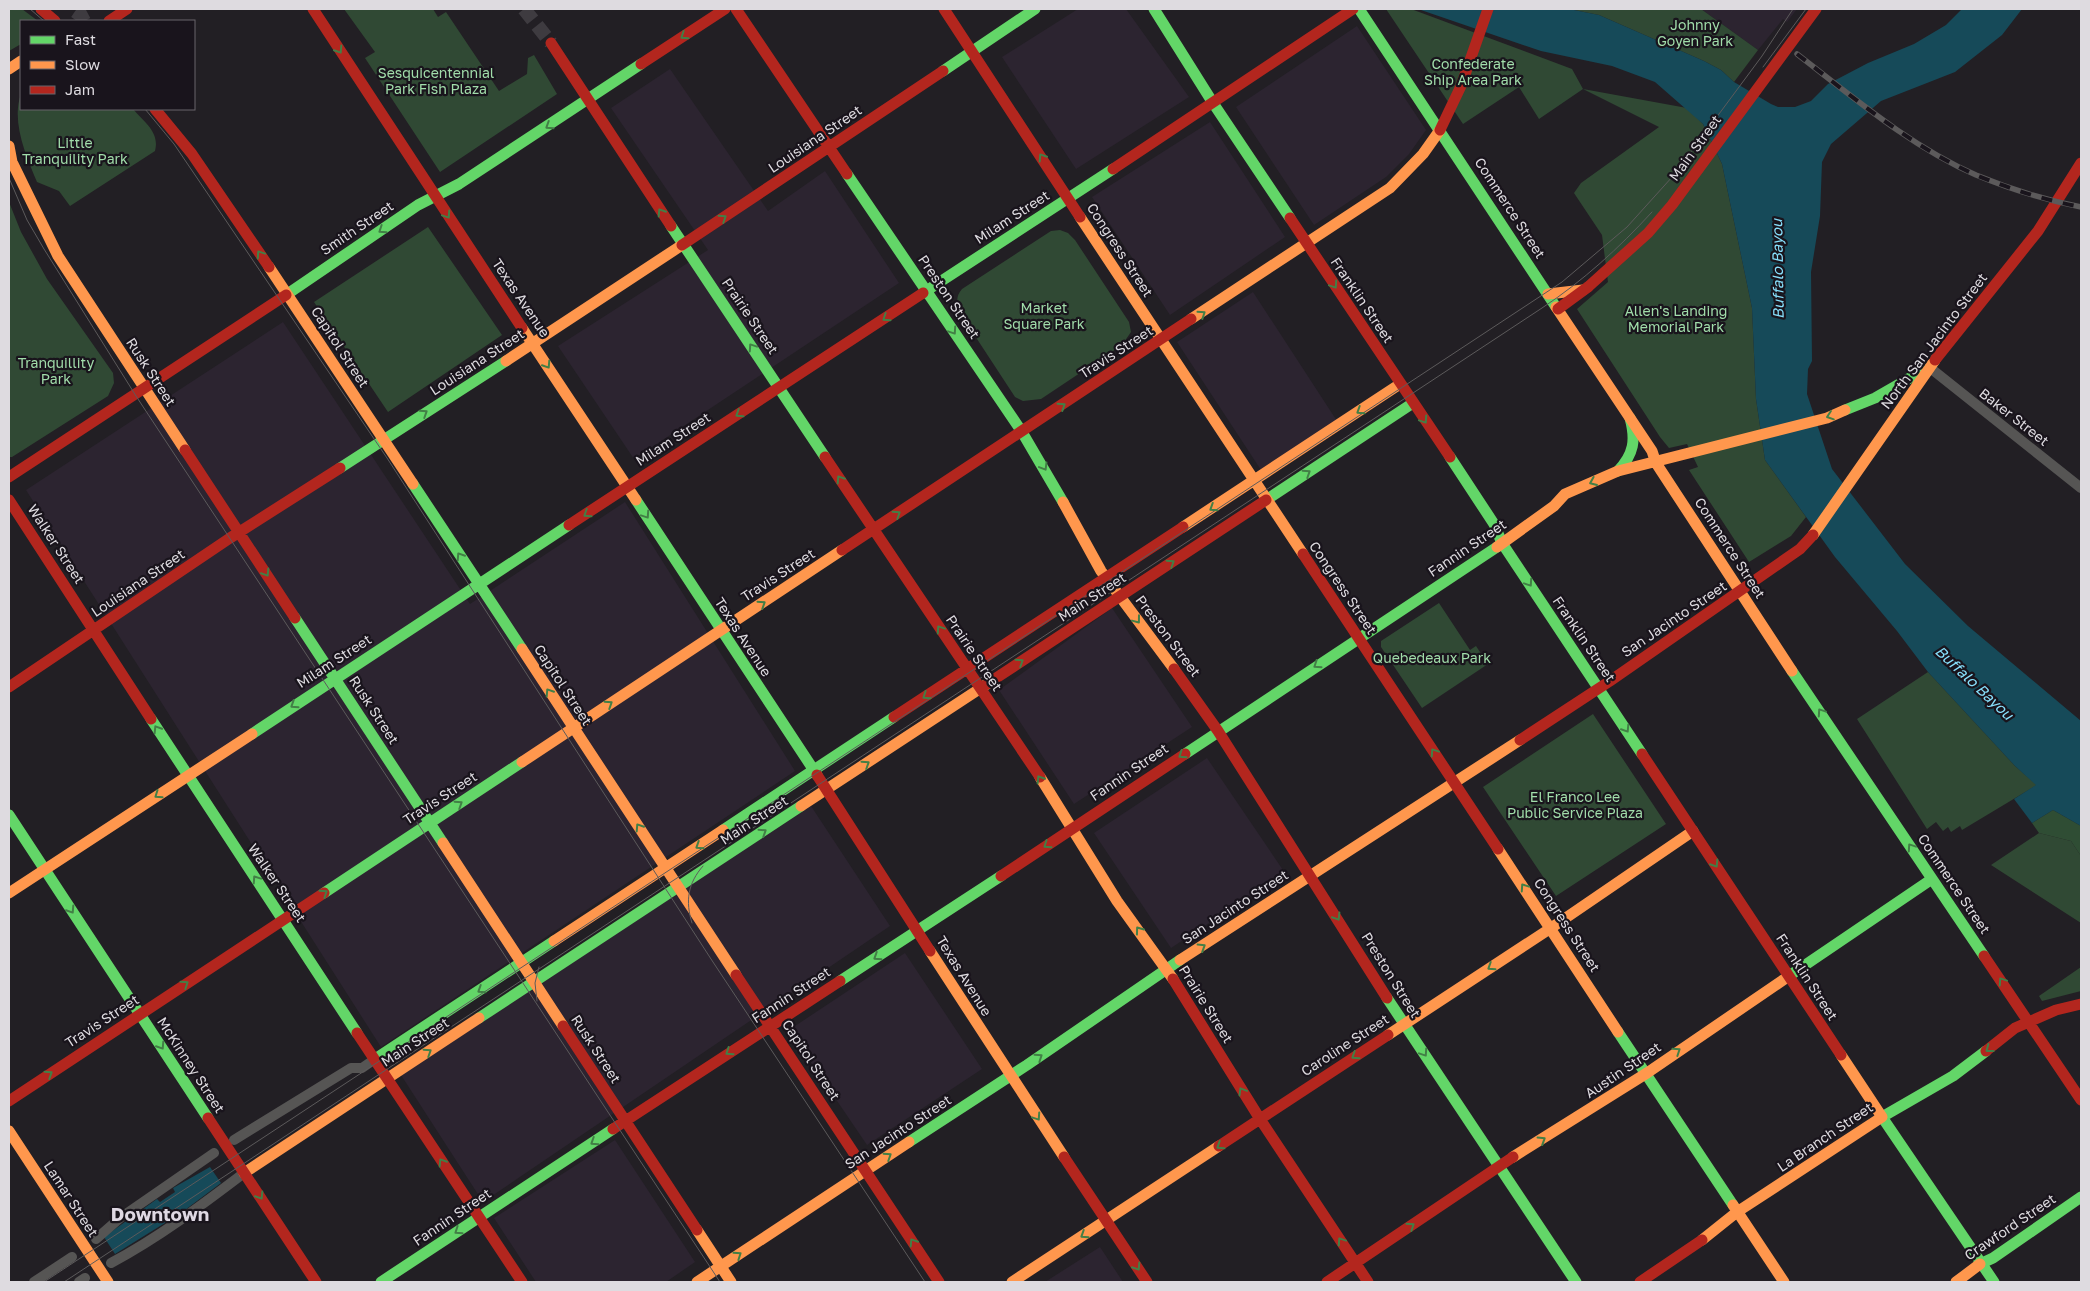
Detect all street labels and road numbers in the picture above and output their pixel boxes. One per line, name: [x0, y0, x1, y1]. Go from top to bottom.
street label: Louisiana Street: [765, 101, 865, 176]
street label: Main Street: [1665, 111, 1724, 184]
street label: Commerce Street: [1471, 154, 1549, 261]
street label: Milam Street: [971, 186, 1052, 247]
street label: Smith Street: [317, 197, 396, 258]
street label: Congress Street: [1084, 200, 1157, 300]
street label: Preston Street: [915, 252, 984, 342]
street label: Franklin Street: [1327, 254, 1397, 346]
street label: Texas Avenue: [489, 255, 554, 340]
street label: North San Jacinto Street: [1877, 269, 1990, 412]
street label: Prairie Street: [719, 274, 782, 357]
street label: Capitol Street: [308, 303, 373, 390]
street label: Travis Street: [1076, 321, 1156, 382]
street label: Louisiana Street: [426, 325, 527, 398]
street label: Rusk Street: [123, 334, 180, 409]
street label: Baker Street: [1976, 384, 2052, 449]
street label: Milam Street: [632, 408, 713, 469]
street label: Commerce Street: [1691, 494, 1769, 601]
street label: Walker Street: [24, 501, 88, 587]
street label: Fannin Street: [1424, 515, 1509, 580]
street label: Congress Street: [1306, 538, 1381, 637]
street label: Travis Street: [738, 544, 818, 605]
street label: Louisiana Street: [88, 545, 188, 620]
street label: Main Street: [1055, 568, 1129, 625]
street label: San Jacinto Street: [1618, 577, 1730, 660]
street label: Preston Street: [1132, 592, 1205, 680]
street label: Franklin Street: [1549, 593, 1619, 685]
street label: Texas Avenue: [711, 594, 775, 680]
street label: Prairie Street: [943, 611, 1006, 694]
street label: Milam Street: [293, 630, 374, 691]
street label: Capitol Street: [531, 641, 596, 728]
street label: Rusk Street: [346, 672, 403, 747]
street label: Fannin Street: [1086, 739, 1171, 804]
street label: Travis Street: [400, 767, 480, 828]
street label: Main Street: [717, 791, 791, 848]
street label: Commerce Street: [1915, 831, 1994, 937]
street label: Walker Street: [245, 840, 310, 925]
street label: San Jacinto Street: [1178, 866, 1291, 947]
street label: Congress Street: [1531, 875, 1604, 975]
street label: Preston Street: [1358, 929, 1424, 1021]
street label: Franklin Street: [1773, 930, 1842, 1023]
street label: Texas Avenue: [933, 933, 996, 1019]
street label: Prairie Street: [1176, 962, 1237, 1046]
street label: Fannin Street: [748, 963, 833, 1026]
street label: Travis Street: [62, 990, 142, 1051]
street label: Caroline Street: [1298, 1010, 1392, 1079]
street label: Rusk Street: [568, 1011, 625, 1086]
street label: Main Street: [378, 1013, 452, 1070]
street label: McKinney Street: [154, 1014, 229, 1116]
street label: Capitol Street: [779, 1016, 844, 1103]
street label: Austin Street: [1582, 1038, 1664, 1101]
street label: San Jacinto Street: [841, 1091, 954, 1172]
street label: La Branch Street: [1774, 1098, 1876, 1175]
street label: Lamar Street: [41, 1158, 102, 1240]
street label: Fannin Street: [409, 1184, 494, 1249]
street label: Crawford Street: [1961, 1190, 2059, 1263]

